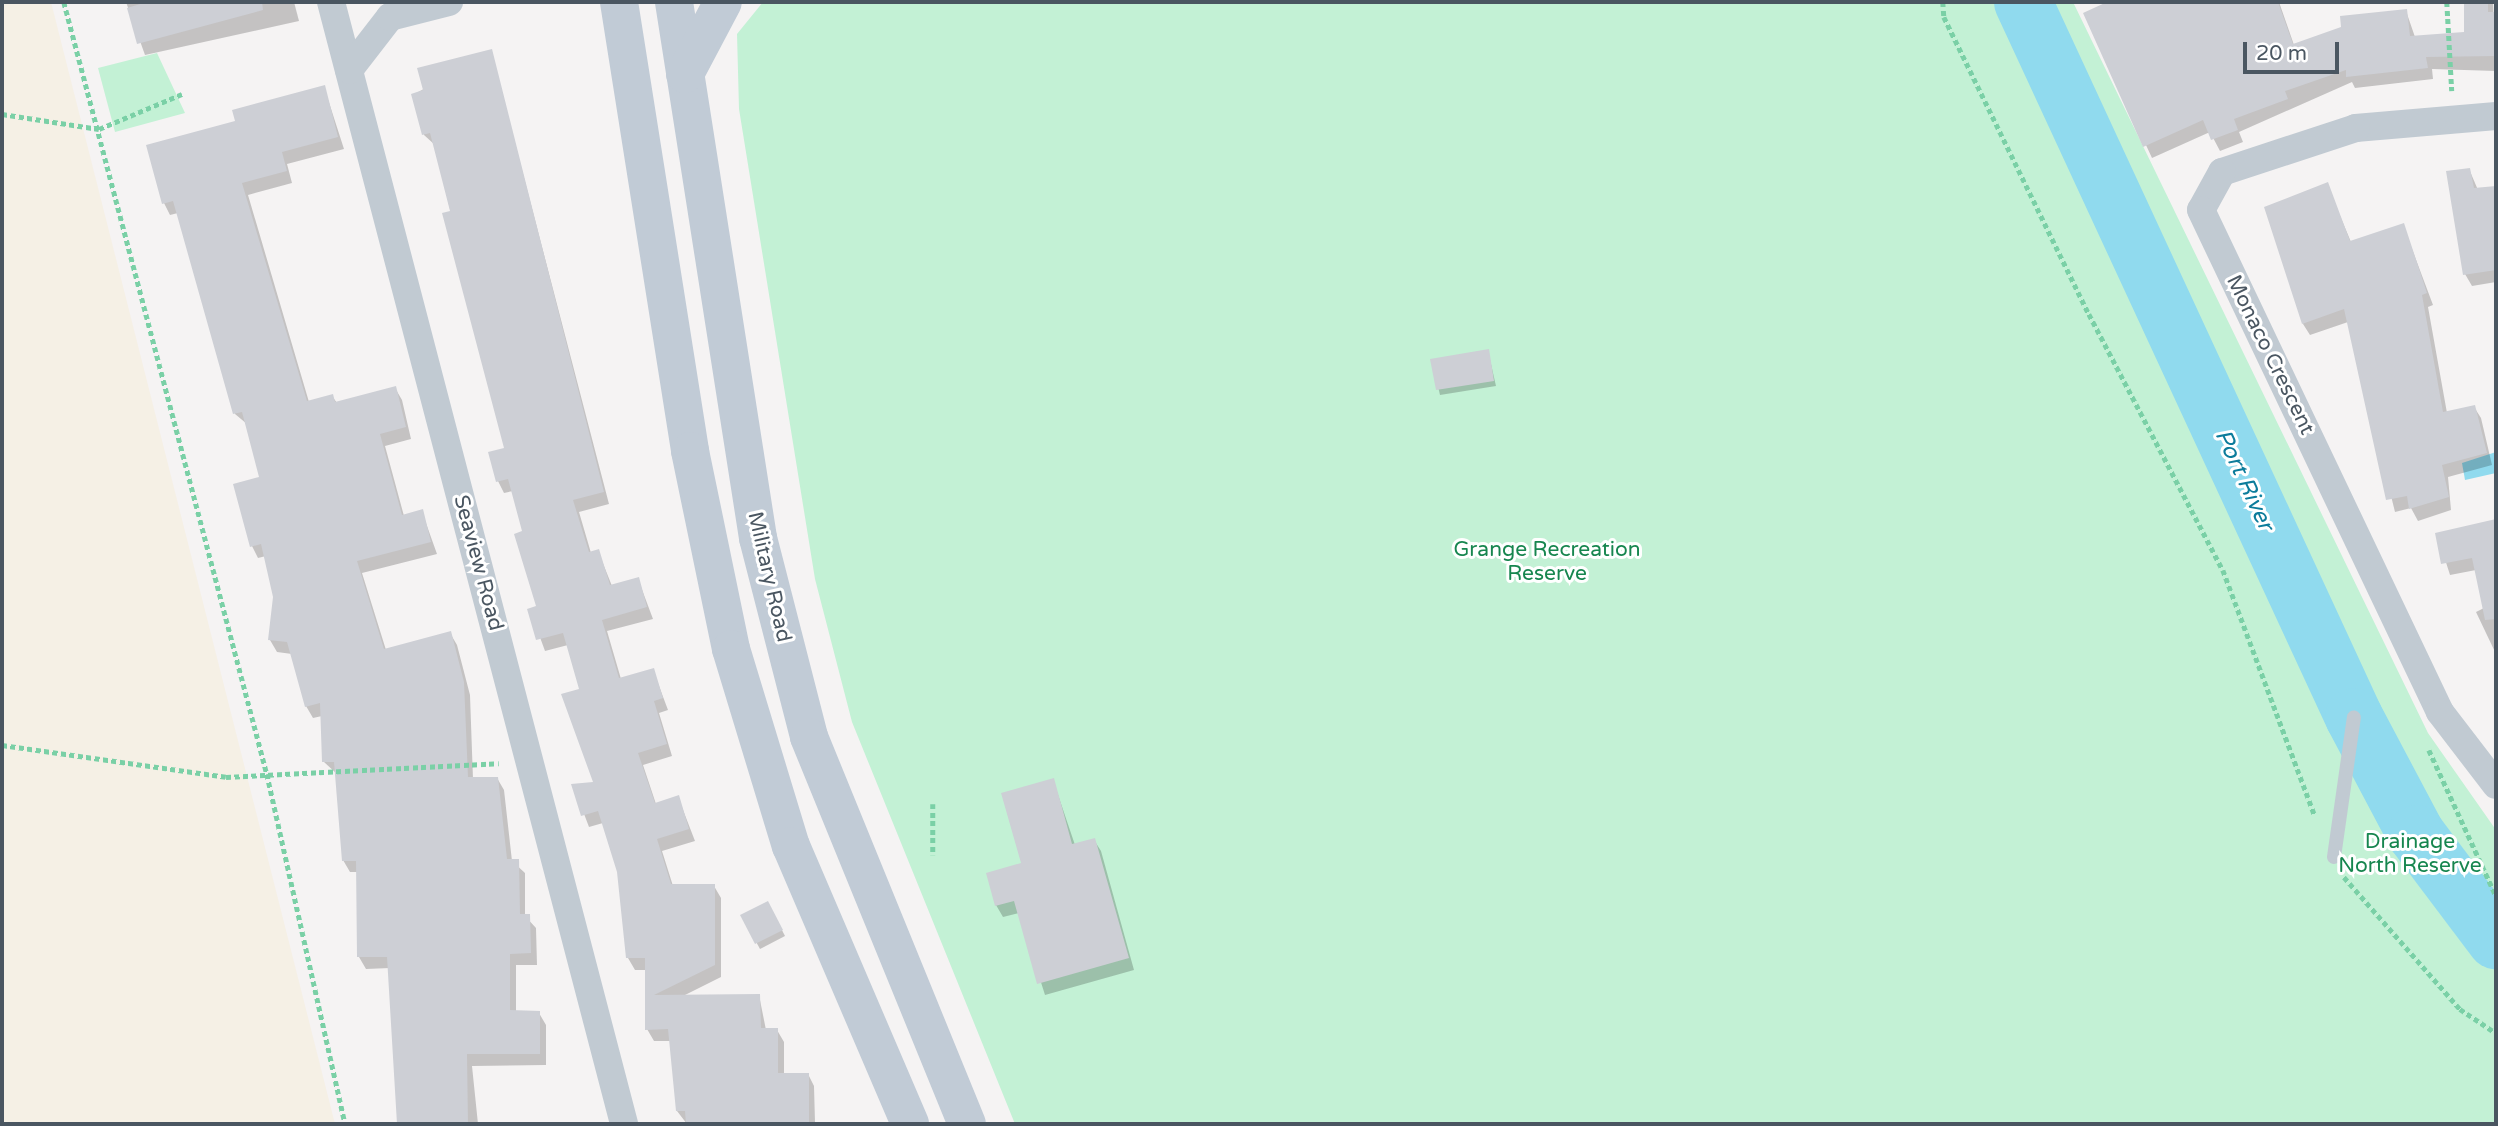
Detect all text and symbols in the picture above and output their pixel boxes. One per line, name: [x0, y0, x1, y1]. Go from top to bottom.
scale bar: [2246, 28, 2342, 72]
text: 20 m: [2256, 41, 2307, 66]
street label: Monaco Crescent: [2220, 271, 2320, 439]
water label: Port River: [2209, 425, 2279, 535]
street label: Seaview Road: [448, 492, 508, 634]
street label: Military Road: [742, 509, 796, 645]
park label: Grange Recreation Reserve: [1453, 537, 1641, 587]
park label: Drainage North Reserve: [2338, 829, 2482, 879]

